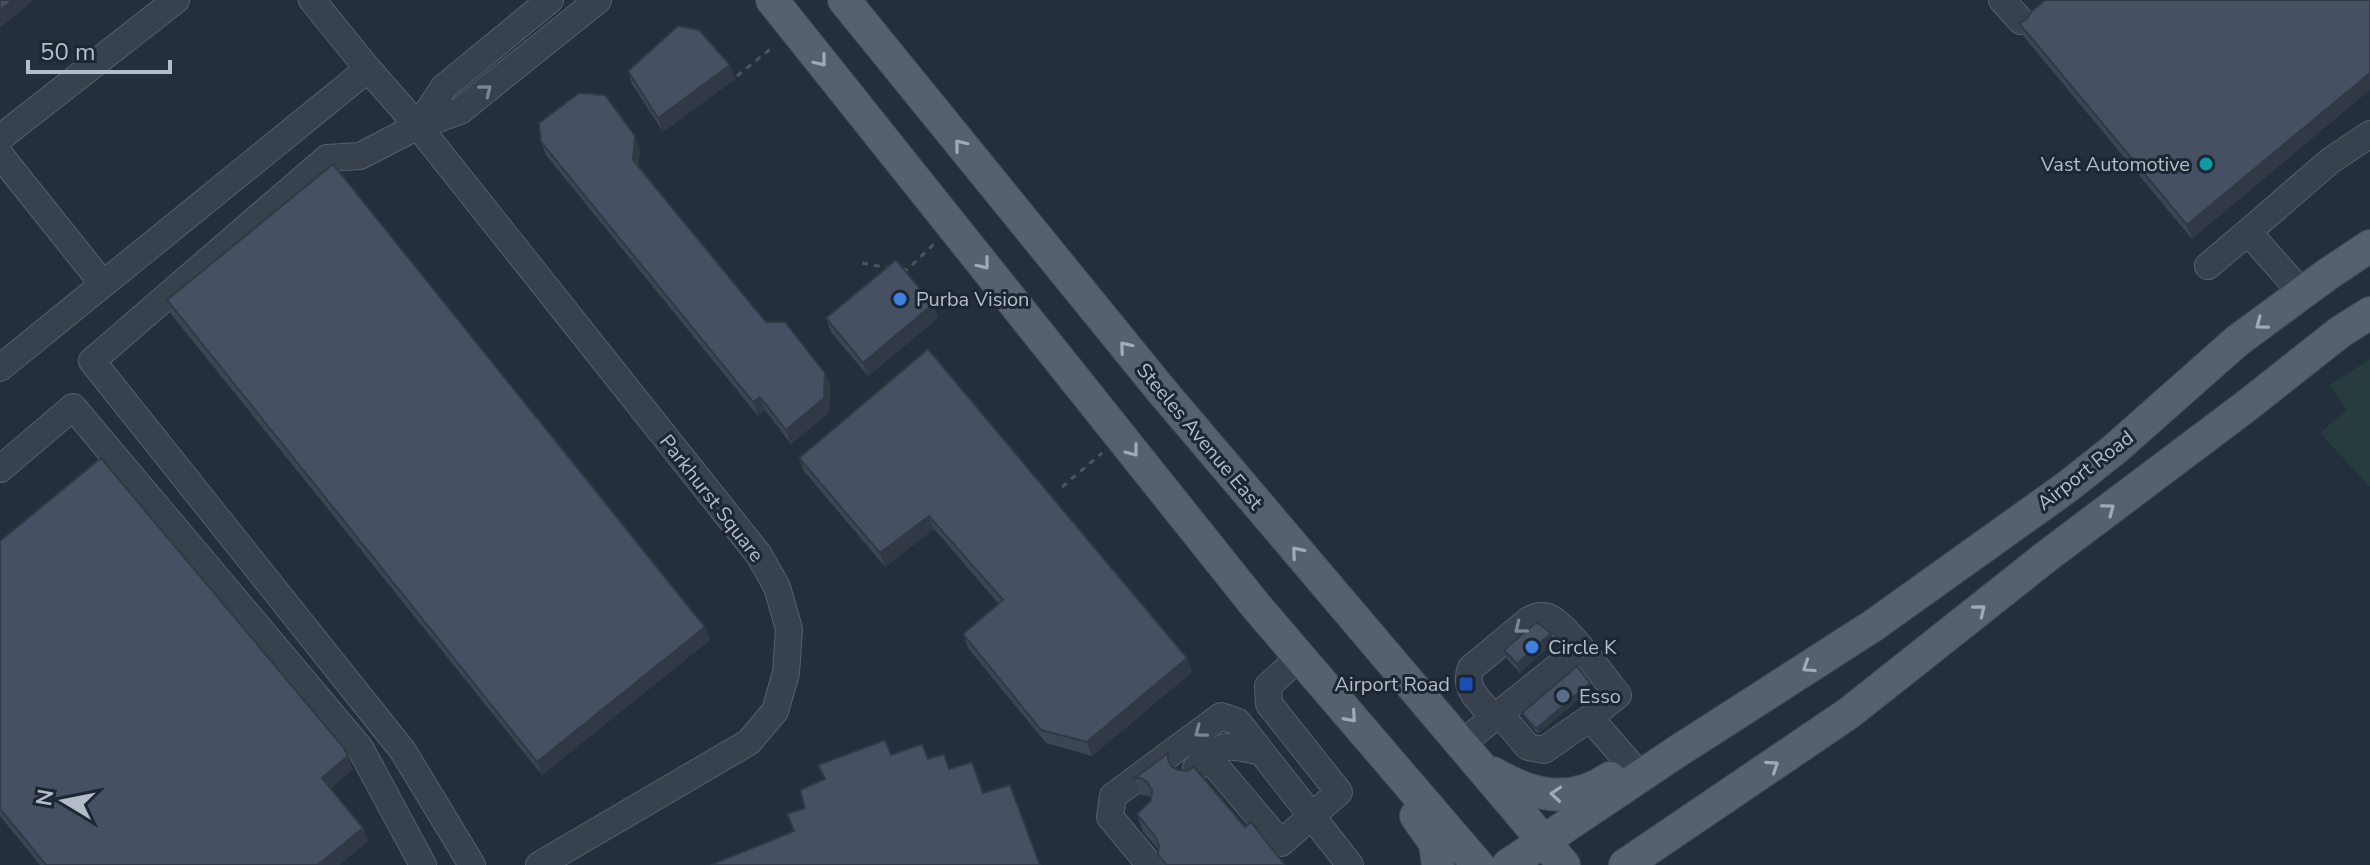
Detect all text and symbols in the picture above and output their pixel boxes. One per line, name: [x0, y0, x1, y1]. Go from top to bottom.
scale bar: [28, 24, 170, 74]
text: 50 m: [40, 36, 96, 68]
one-way arrow: [811, 52, 826, 66]
one-way arrow: [477, 86, 492, 100]
one-way arrow: [956, 140, 970, 155]
place label: Vast Automotive: [2040, 151, 2190, 178]
marker: Vast Automotive: [2197, 155, 2215, 173]
one-way arrow: [974, 255, 989, 269]
place label: Purba Vision: [916, 286, 1029, 313]
marker: Purba Vision: [891, 290, 909, 308]
one-way arrow: [2255, 314, 2270, 328]
one-way arrow: [1120, 342, 1135, 356]
street label: Steeles Avenue East: [1130, 357, 1270, 516]
street label: Airport Road: [2031, 424, 2139, 517]
street label: Parkhurst Square: [653, 429, 770, 568]
one-way arrow: [1124, 442, 1138, 457]
one-way arrow: [2101, 504, 2115, 518]
one-way arrow: [1292, 546, 1307, 561]
one-way arrow: [1971, 605, 1985, 620]
one-way arrow: [1515, 618, 1529, 633]
place label: Circle K: [1548, 634, 1617, 661]
marker: Circle K: [1523, 638, 1541, 656]
one-way arrow: [1802, 657, 1817, 672]
place label: Airport Road: [1334, 671, 1450, 698]
marker: Airport Road: [1457, 675, 1475, 693]
place label: Esso: [1579, 683, 1621, 710]
marker: Esso: [1554, 687, 1572, 705]
one-way arrow: [1341, 707, 1356, 722]
one-way arrow: [1195, 722, 1209, 736]
north arrow: [24, 761, 104, 841]
one-way arrow: [1764, 761, 1778, 776]
one-way arrow: [1549, 786, 1562, 803]
text: N: [29, 787, 61, 808]

